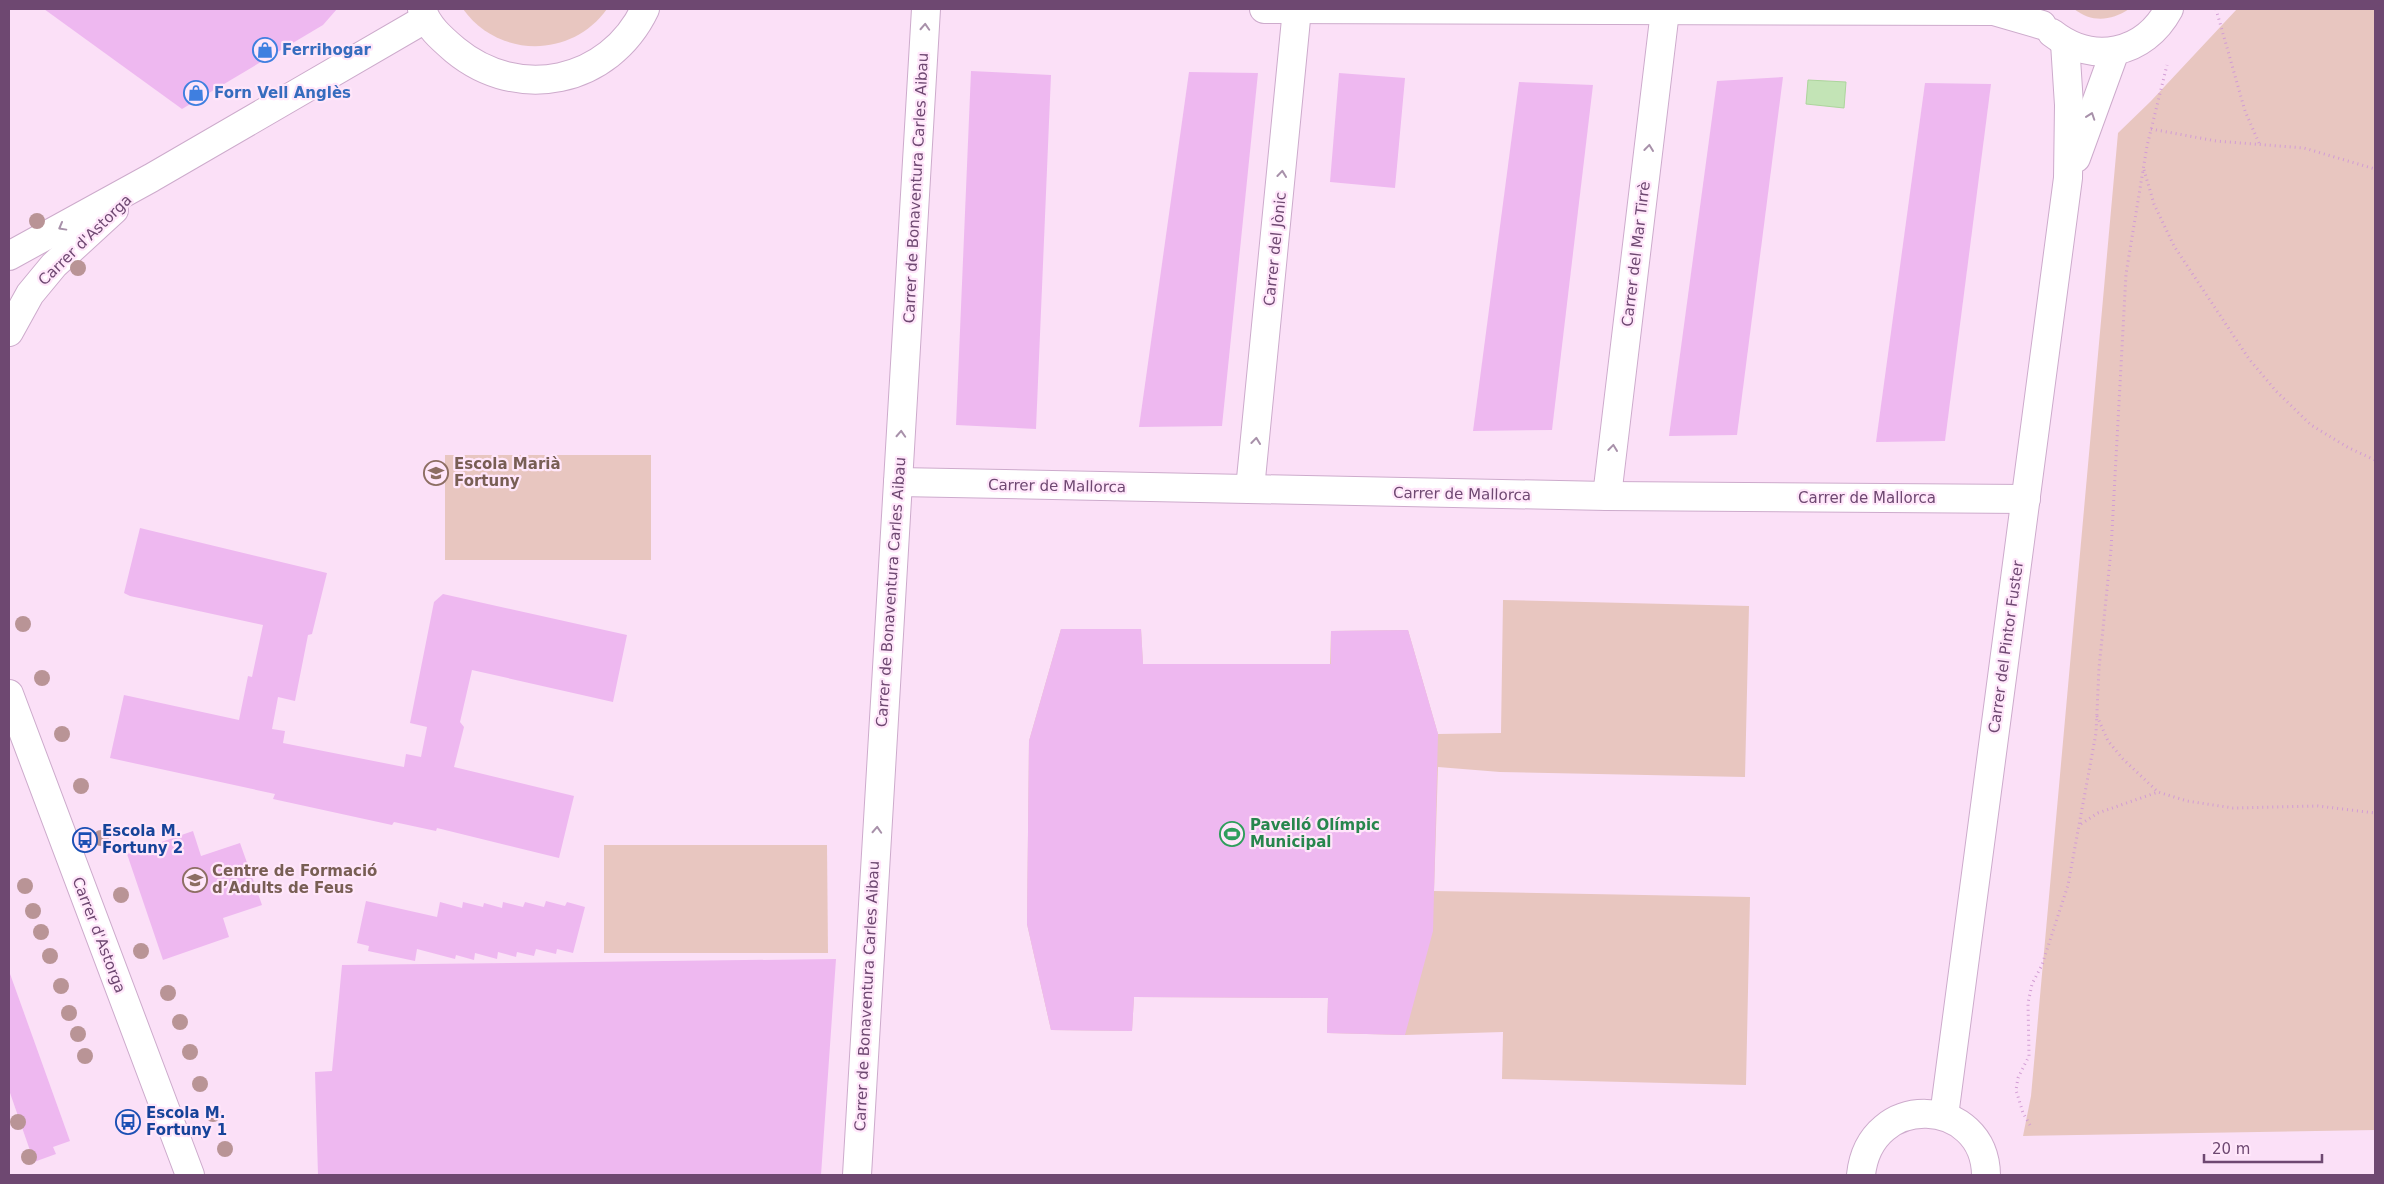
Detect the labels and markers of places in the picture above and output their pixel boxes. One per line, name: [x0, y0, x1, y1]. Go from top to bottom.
shop icon: Ferrihogar: [252, 37, 278, 63]
place label: Ferrihogar: [282, 41, 372, 59]
shop icon: Forn Vell Anglès: [183, 80, 209, 106]
place label: Forn Vell Anglès: [214, 84, 351, 102]
place label: Escola Marià Fortuny: [454, 455, 561, 490]
school or university icon: Escola Marià Fortuny: [423, 460, 449, 486]
place label: Pavelló Olímpic Municipal: [1250, 816, 1380, 851]
sports icon: Pavelló Olímpic Municipal: [1219, 821, 1245, 847]
place label: Escola M. Fortuny 2: [102, 822, 183, 857]
bus stop icon: Escola M. Fortuny 2: [72, 827, 98, 853]
place label: Centre de Formació d’Adults de Feus: [212, 862, 377, 897]
school or university icon: Centre de Formació d’Adults de Feus: [182, 867, 208, 893]
place label: Escola M. Fortuny 1: [146, 1104, 227, 1139]
bus stop icon: Escola M. Fortuny 1: [115, 1109, 141, 1135]

